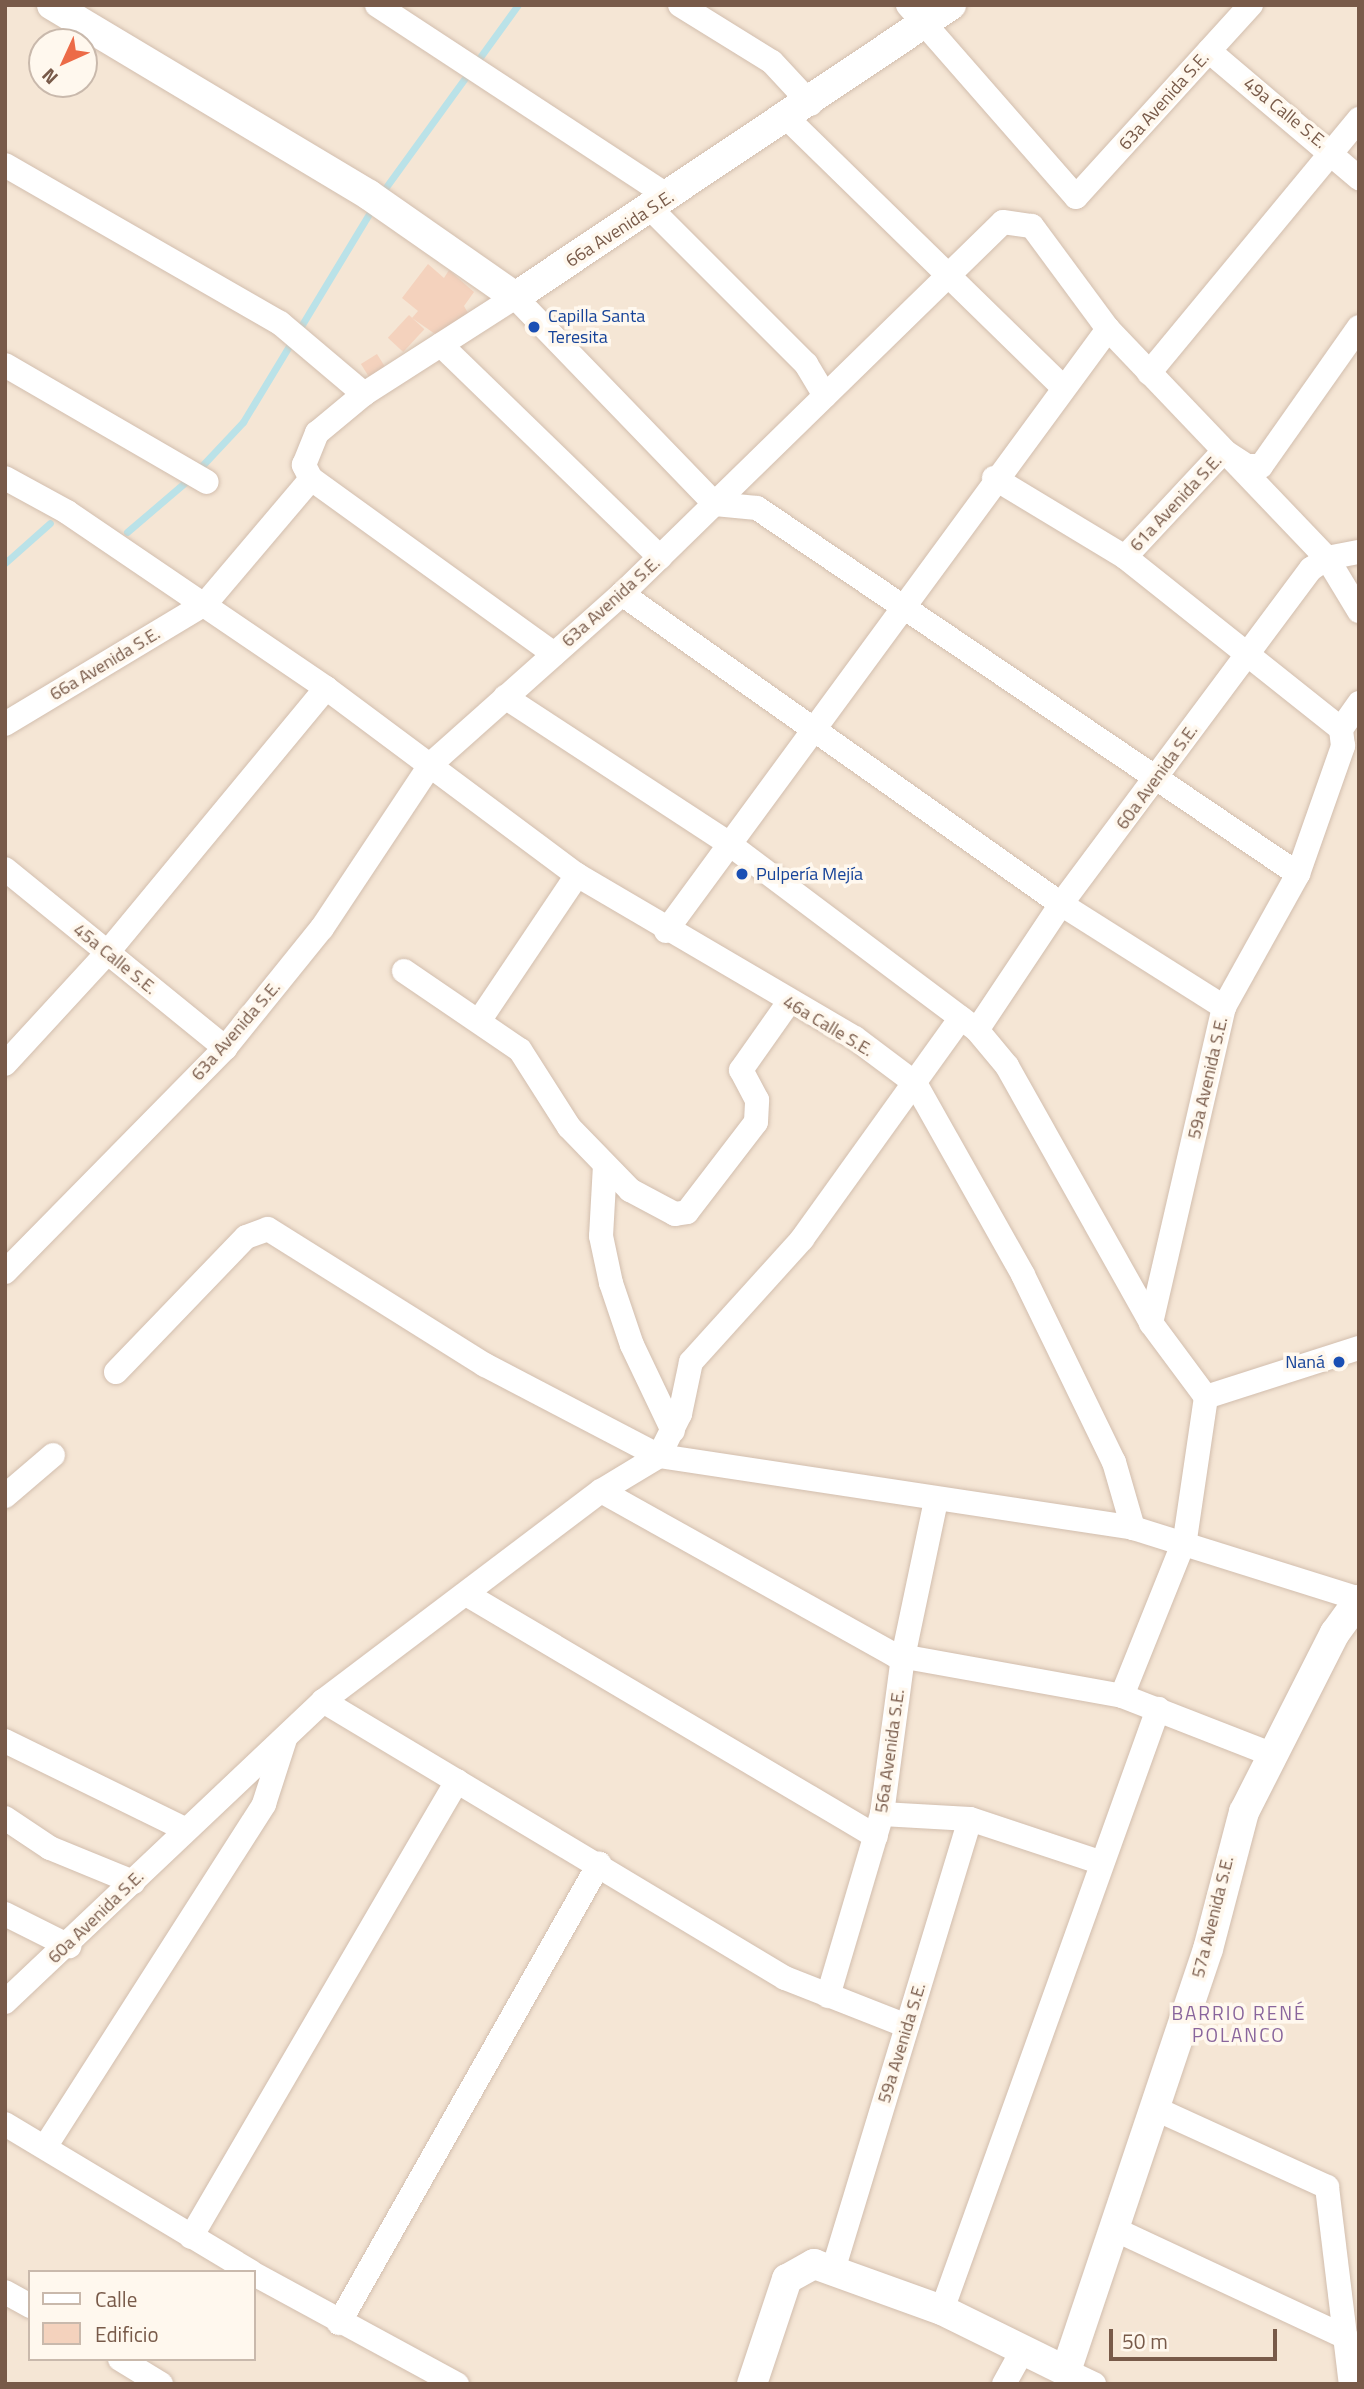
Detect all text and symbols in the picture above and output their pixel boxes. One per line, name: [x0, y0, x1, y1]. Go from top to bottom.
north arrow: [28, 28, 98, 98]
street label: 63a Avenida S.E.: [1114, 47, 1214, 155]
text: N: [34, 62, 64, 92]
street label: 49a Calle S.E.: [1239, 73, 1331, 153]
street label: 66a Avenida S.E.: [562, 186, 678, 272]
place label: Capilla Santa Teresita: [548, 306, 645, 348]
marker: Capilla Santa Teresita: [526, 319, 542, 335]
street label: 61a Avenida S.E.: [1126, 450, 1226, 556]
street label: 63a Avenida S.E.: [557, 552, 665, 652]
street label: 66a Avenida S.E.: [46, 623, 164, 705]
street label: 60a Avenida S.E.: [1112, 720, 1202, 834]
place label: Pulpería Mejía: [756, 863, 863, 885]
marker: Pulpería Mejía: [734, 866, 750, 882]
street label: 45a Calle S.E.: [69, 919, 161, 999]
street label: 63a Avenida S.E.: [187, 977, 285, 1085]
street label: 46a Calle S.E.: [779, 991, 877, 1061]
street label: 59a Avenida S.E.: [1183, 1015, 1233, 1141]
place label: Naná: [1285, 1351, 1325, 1373]
marker: Naná: [1331, 1354, 1347, 1370]
street label: 56a Avenida S.E.: [871, 1688, 909, 1814]
street label: 57a Avenida S.E.: [1187, 1854, 1239, 1980]
street label: 60a Avenida S.E.: [44, 1866, 148, 1968]
street label: 59a Avenida S.E.: [873, 1980, 931, 2106]
district label: BARRIO RENÉ POLANCO: [1173, 2002, 1305, 2046]
legend: [28, 2270, 256, 2361]
text: Calle: [95, 2283, 137, 2315]
scale bar: [1112, 2316, 1280, 2360]
text: Edificio: [95, 2318, 159, 2350]
text: 50 m: [1122, 2325, 1168, 2357]

